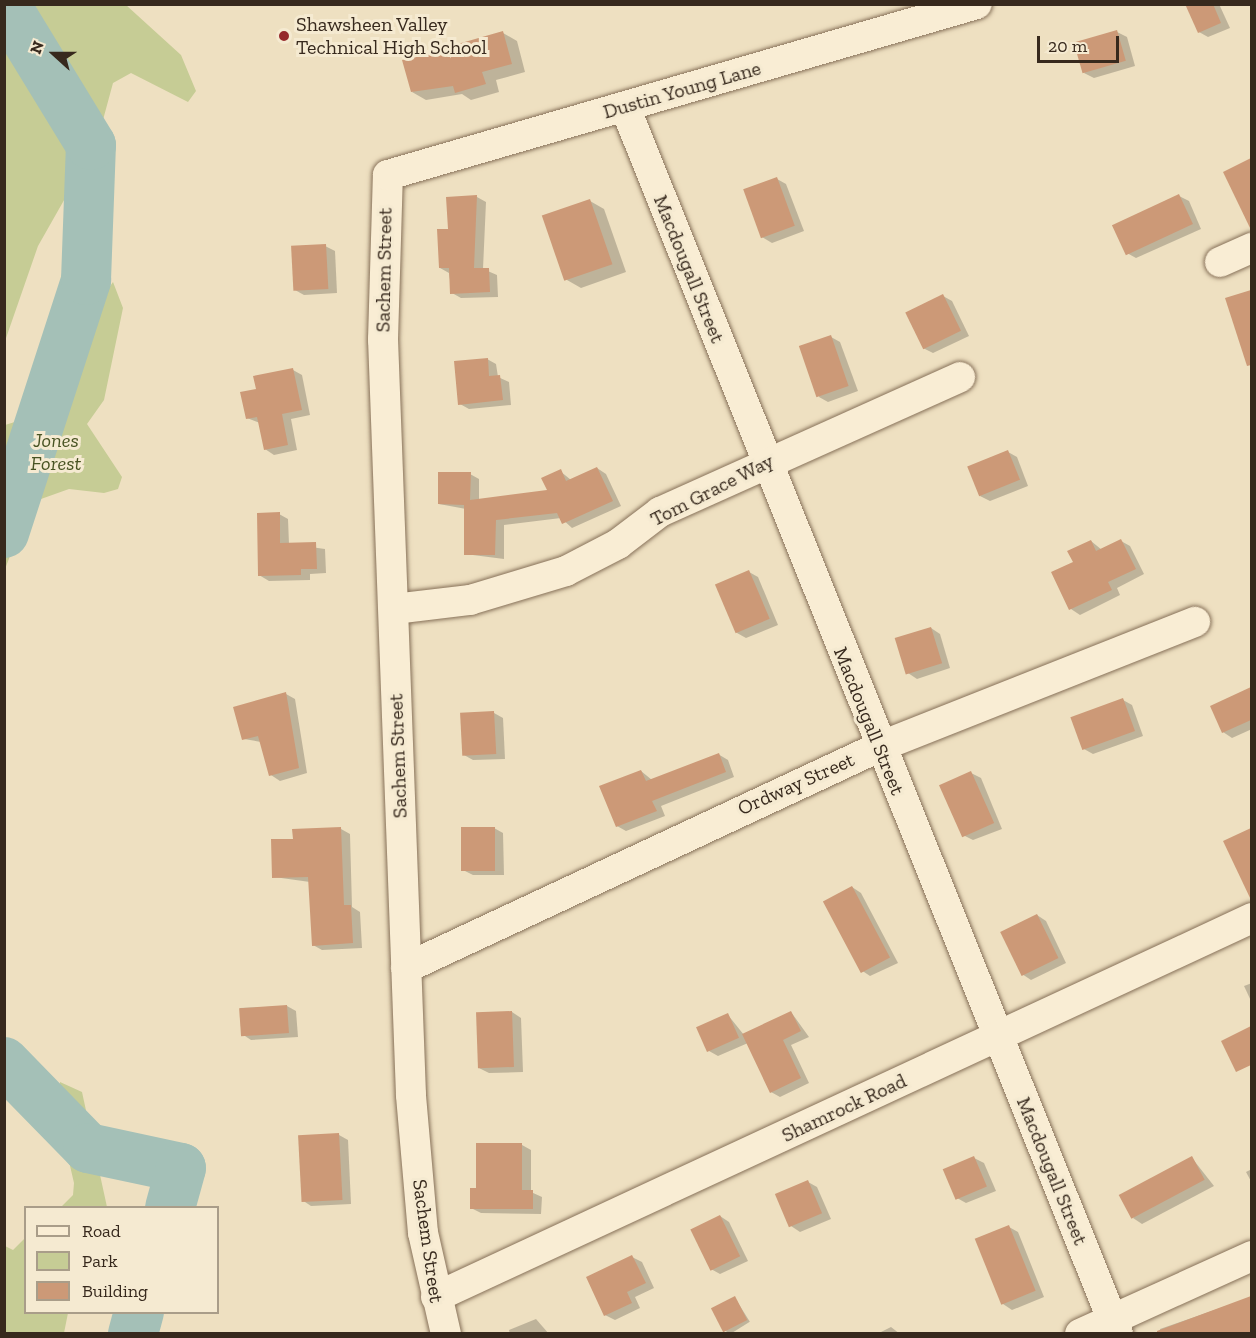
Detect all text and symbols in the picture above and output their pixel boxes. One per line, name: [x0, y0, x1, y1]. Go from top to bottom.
place label: Shawsheen Valley Technical High School: [296, 13, 487, 60]
north arrow: [24, 24, 84, 84]
scale bar: [1040, 24, 1122, 62]
marker: Shawsheen Valley Technical High School: [277, 29, 291, 43]
text: 20 m: [1048, 35, 1087, 57]
text: N: [26, 38, 48, 56]
street label: Dustin Young Lane: [600, 56, 764, 124]
street label: Macdougall Street: [648, 192, 730, 346]
street label: Sachem Street: [371, 207, 397, 333]
park label: Jones Forest: [31, 428, 81, 475]
street label: Tom Grace Way: [646, 449, 778, 531]
street label: Macdougall Street: [828, 644, 910, 798]
street label: Sachem Street: [384, 693, 412, 819]
street label: Ordway Street: [734, 747, 858, 821]
street label: Shamrock Road: [778, 1069, 910, 1147]
street label: Macdougall Street: [1011, 1094, 1093, 1248]
street label: Sachem Street: [407, 1178, 449, 1304]
legend: [24, 1206, 219, 1314]
text: Road: [82, 1220, 121, 1242]
text: Park: [82, 1250, 118, 1272]
text: Building: [82, 1280, 148, 1302]

